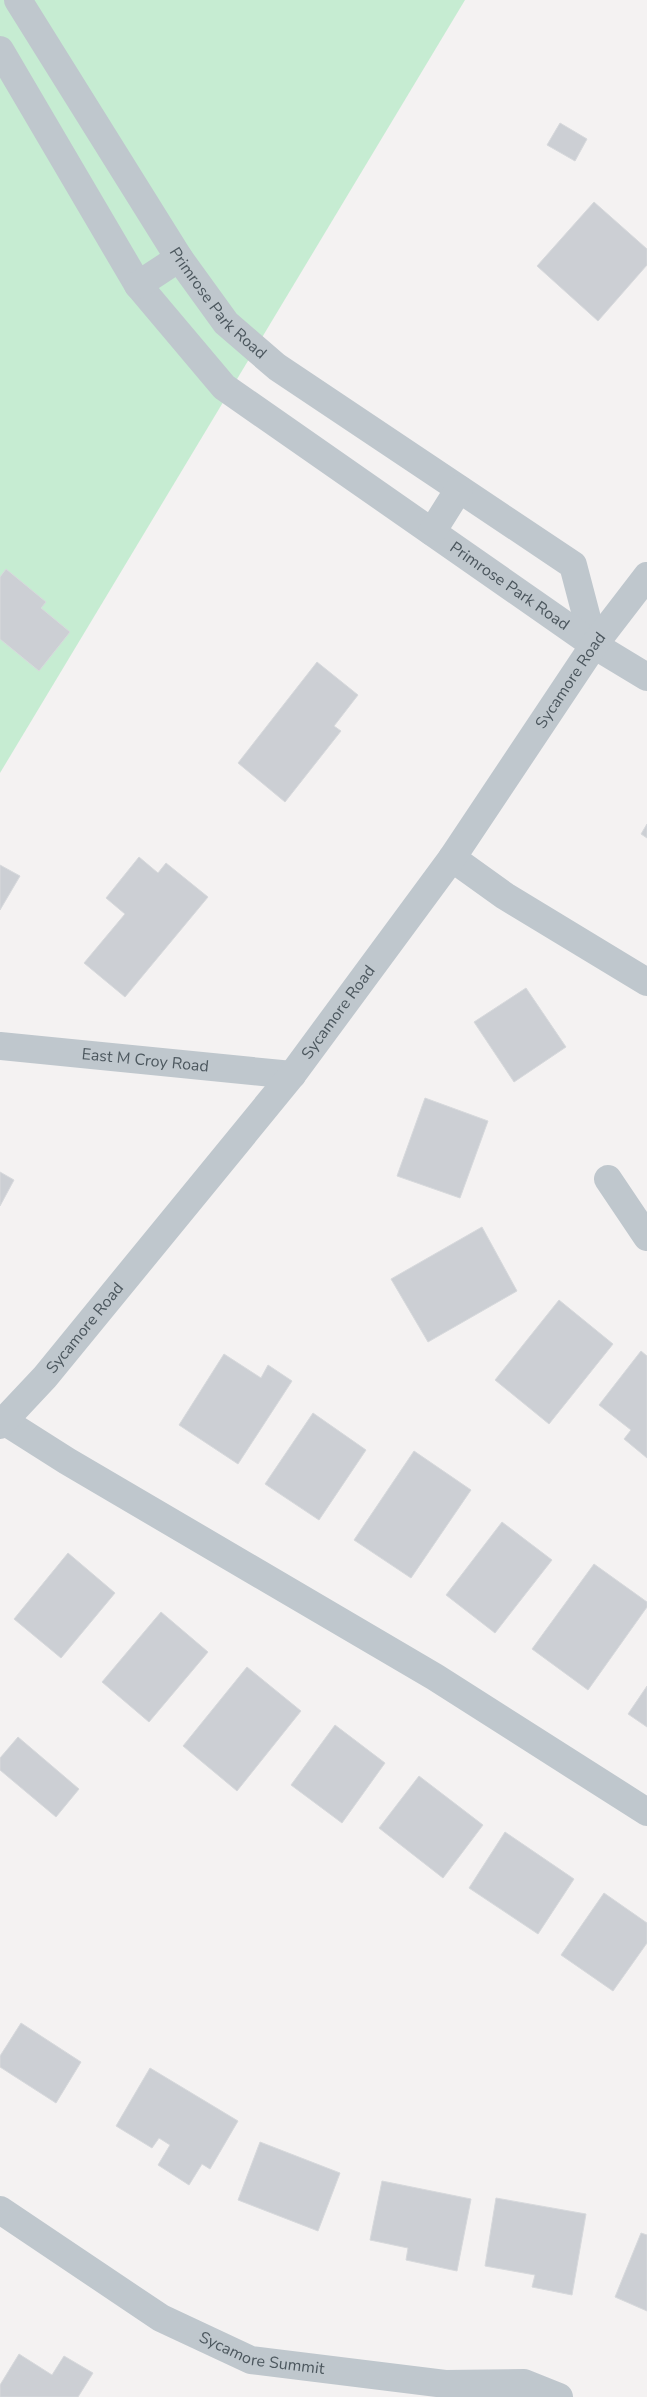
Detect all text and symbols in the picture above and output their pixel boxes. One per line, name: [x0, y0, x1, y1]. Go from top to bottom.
street label: Primrose Park Road: [164, 243, 271, 364]
street label: Primrose Park Road: [445, 537, 574, 636]
street label: Sycamore Road: [530, 628, 611, 733]
street label: Sycamore Road: [296, 961, 380, 1064]
street label: East M Croy Road: [81, 1043, 210, 1078]
street label: Sycamore Road: [41, 1278, 129, 1378]
street label: Sycamore Summit: [195, 2326, 326, 2380]

